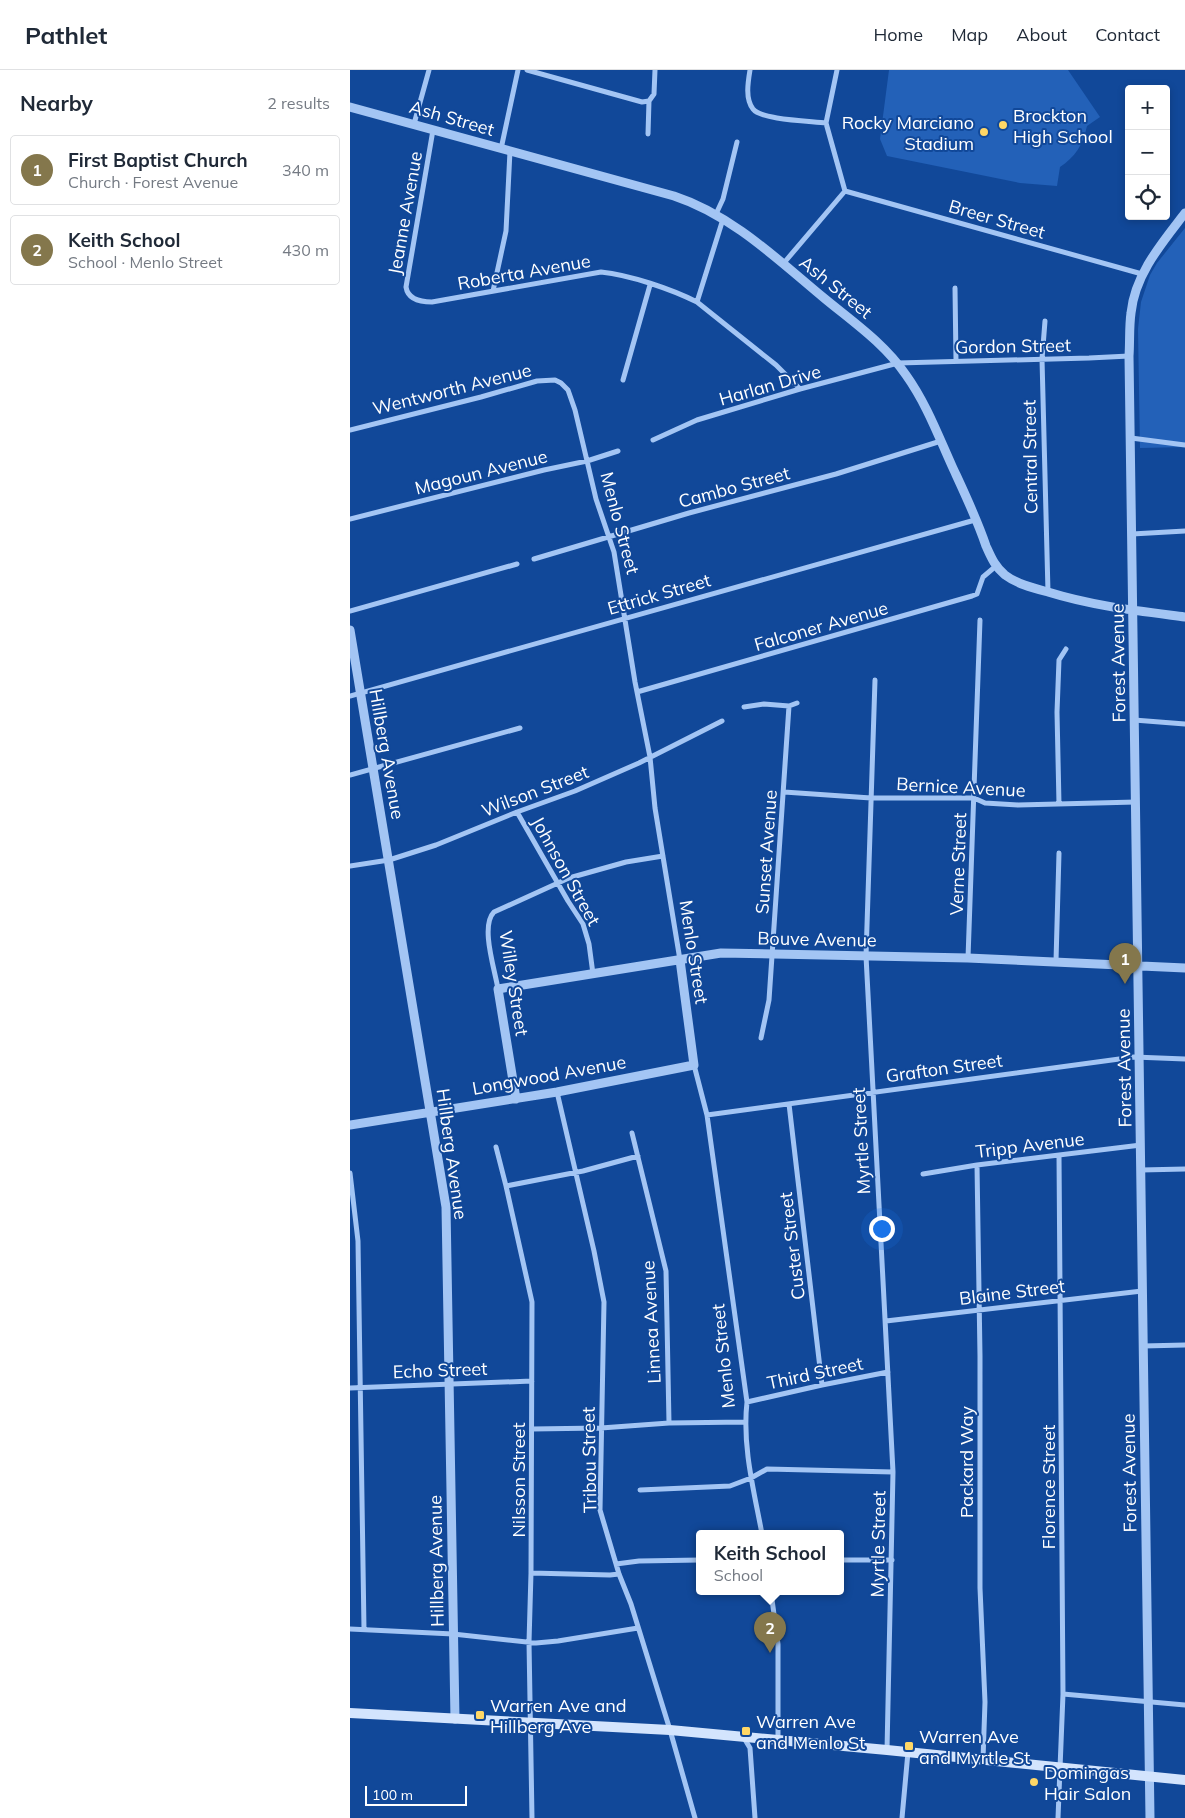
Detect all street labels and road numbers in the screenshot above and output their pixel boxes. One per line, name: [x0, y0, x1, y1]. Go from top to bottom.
street label: Ash Street: [407, 95, 497, 141]
street label: Jeanne Avenue: [383, 150, 427, 276]
street label: Breer Street: [946, 194, 1048, 244]
street label: Roberta Avenue: [456, 249, 592, 295]
street label: Ash Street: [795, 251, 877, 323]
street label: Gordon Street: [955, 333, 1071, 359]
street label: Wentworth Avenue: [370, 358, 534, 420]
street label: Harlan Drive: [716, 359, 824, 411]
street label: Central Street: [1018, 400, 1042, 514]
street label: Magoun Avenue: [412, 444, 550, 500]
street label: Cambo Street: [676, 461, 792, 513]
street label: Menlo Street: [595, 469, 645, 577]
street label: Ettrick Street: [605, 568, 713, 620]
street label: Falconer Avenue: [751, 596, 891, 656]
street label: Forest Avenue: [1105, 603, 1131, 723]
street label: Hillberg Avenue: [364, 687, 410, 821]
street label: Wilson Street: [478, 760, 592, 822]
street label: Bernice Avenue: [896, 772, 1026, 802]
street label: Sunset Avenue: [750, 789, 782, 915]
street label: Johnson Street: [526, 812, 606, 930]
street label: Verne Street: [945, 812, 971, 916]
street label: Menlo Street: [674, 898, 714, 1006]
street label: Bouve Avenue: [757, 926, 877, 952]
street label: Willey Street: [494, 929, 534, 1037]
street label: Forest Avenue: [1111, 1008, 1137, 1128]
street label: Grafton Street: [884, 1048, 1004, 1088]
street label: Longwood Avenue: [470, 1050, 628, 1100]
street label: Hillberg Avenue: [431, 1087, 473, 1221]
street label: Myrtle Street: [847, 1087, 875, 1195]
street label: Tripp Avenue: [974, 1127, 1086, 1163]
street label: Custer Street: [774, 1191, 810, 1301]
street label: Linnea Avenue: [636, 1260, 666, 1384]
street label: Blaine Street: [958, 1274, 1066, 1310]
street label: Menlo Street: [706, 1303, 740, 1409]
street label: Third Street: [765, 1352, 865, 1394]
street label: Echo Street: [392, 1357, 488, 1383]
street label: Packard Way: [955, 1405, 978, 1518]
street label: Tribou Street: [577, 1407, 601, 1513]
street label: Forest Avenue: [1116, 1413, 1142, 1533]
street label: Nilsson Street: [507, 1422, 530, 1538]
street label: Florence Street: [1037, 1425, 1060, 1549]
street label: Myrtle Street: [866, 1490, 890, 1598]
street label: Hillberg Avenue: [423, 1495, 449, 1627]

